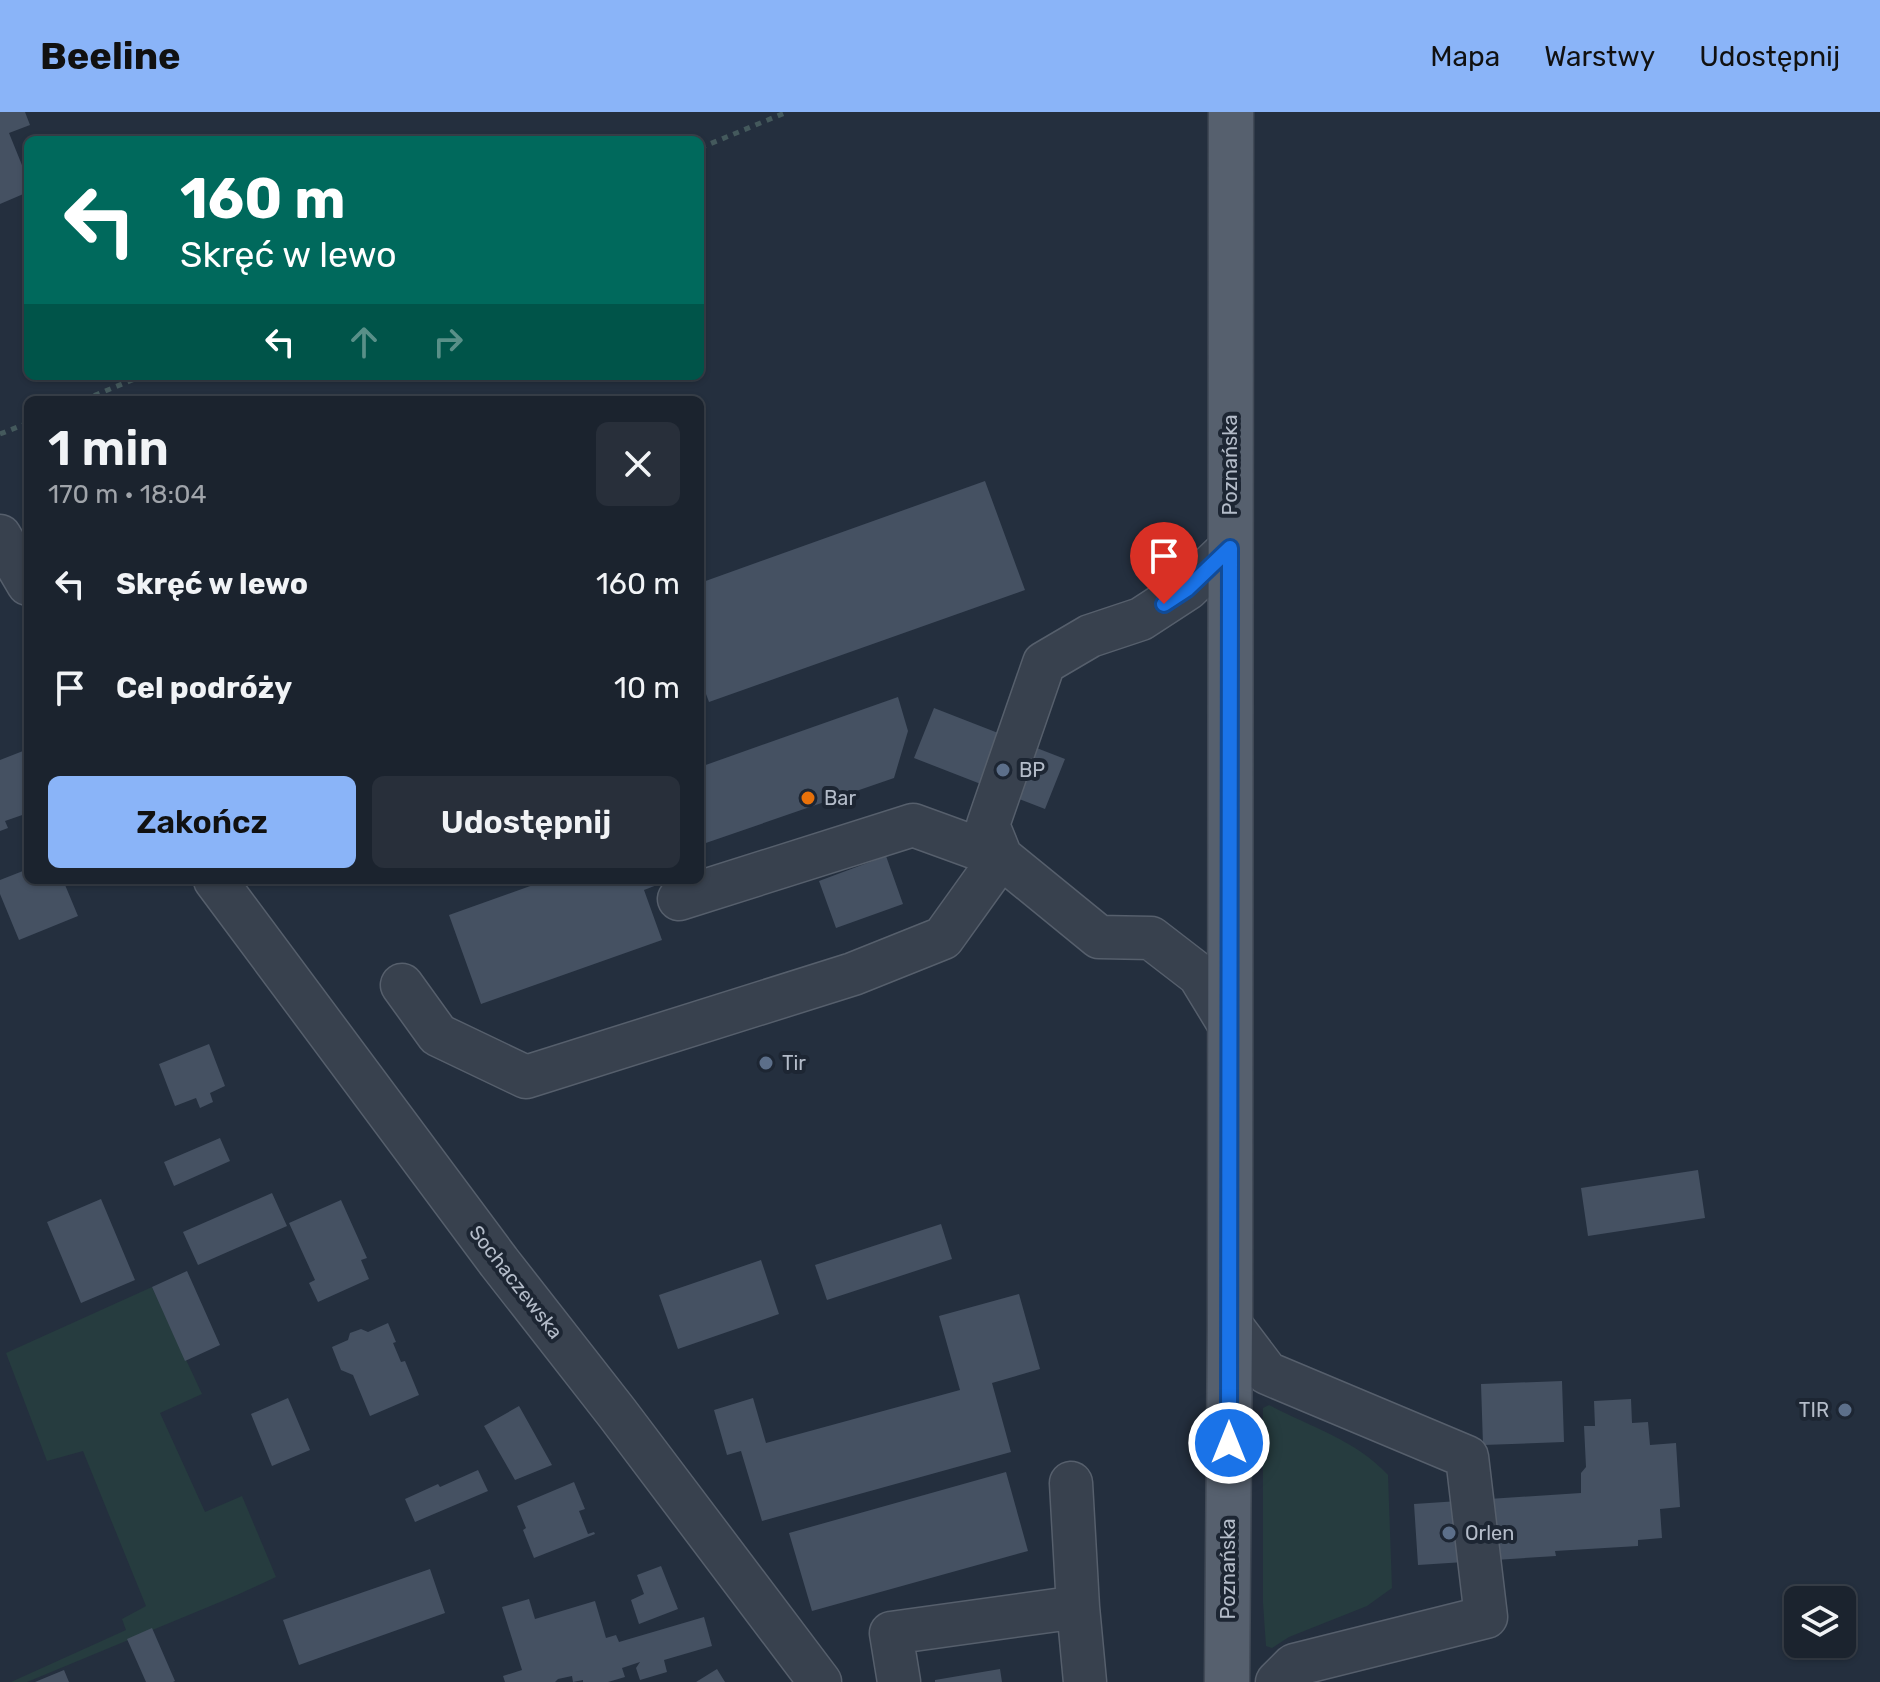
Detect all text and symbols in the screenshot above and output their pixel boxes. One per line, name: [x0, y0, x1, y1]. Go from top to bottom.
text: Beeline: [40, 33, 181, 79]
text: Mapa: [1430, 40, 1500, 73]
text: Warstwy: [1544, 40, 1655, 73]
text: Udostępnij: [1699, 40, 1840, 73]
text: 160 m: [180, 166, 346, 232]
icon: left: [48, 168, 152, 272]
text: Skręć w lewo: [180, 233, 397, 276]
icon: left: [258, 320, 302, 364]
icon: ahead: [342, 320, 386, 364]
icon: right: [426, 320, 470, 364]
street label: Poznańska: [1218, 415, 1242, 515]
text: 1 min: [48, 420, 169, 477]
button: close: [596, 422, 680, 506]
text: 170 m · 18:04: [48, 479, 207, 510]
pin: [1130, 522, 1198, 604]
icon: arrive: [1142, 534, 1186, 578]
icon: left: [48, 562, 92, 606]
text: Skręć w lewo: [116, 566, 308, 602]
text: 160 m: [596, 566, 680, 602]
icon: arrive: [48, 666, 92, 710]
text: Cel podróży: [116, 670, 292, 706]
text: 10 m: [614, 670, 680, 706]
place label: BP: [1019, 758, 1045, 782]
marker: BP: [994, 761, 1012, 779]
button: Zakończ: [48, 776, 356, 868]
button: Udostępnij: [372, 776, 680, 868]
place label: Bar: [824, 786, 856, 810]
marker: Bar: [799, 789, 817, 807]
place label: Tir: [782, 1051, 806, 1075]
marker: Tir: [757, 1054, 775, 1072]
street label: Sochaczewska: [464, 1220, 568, 1344]
place label: TIR: [1799, 1398, 1829, 1422]
position arrow: [1187, 1401, 1271, 1485]
marker: TIR: [1836, 1401, 1854, 1419]
street label: Poznańska: [1216, 1519, 1240, 1619]
place label: Orlen: [1465, 1521, 1514, 1545]
marker: Orlen: [1440, 1524, 1458, 1542]
map controls: [1784, 1586, 1856, 1658]
button: layers: [1784, 1586, 1856, 1658]

